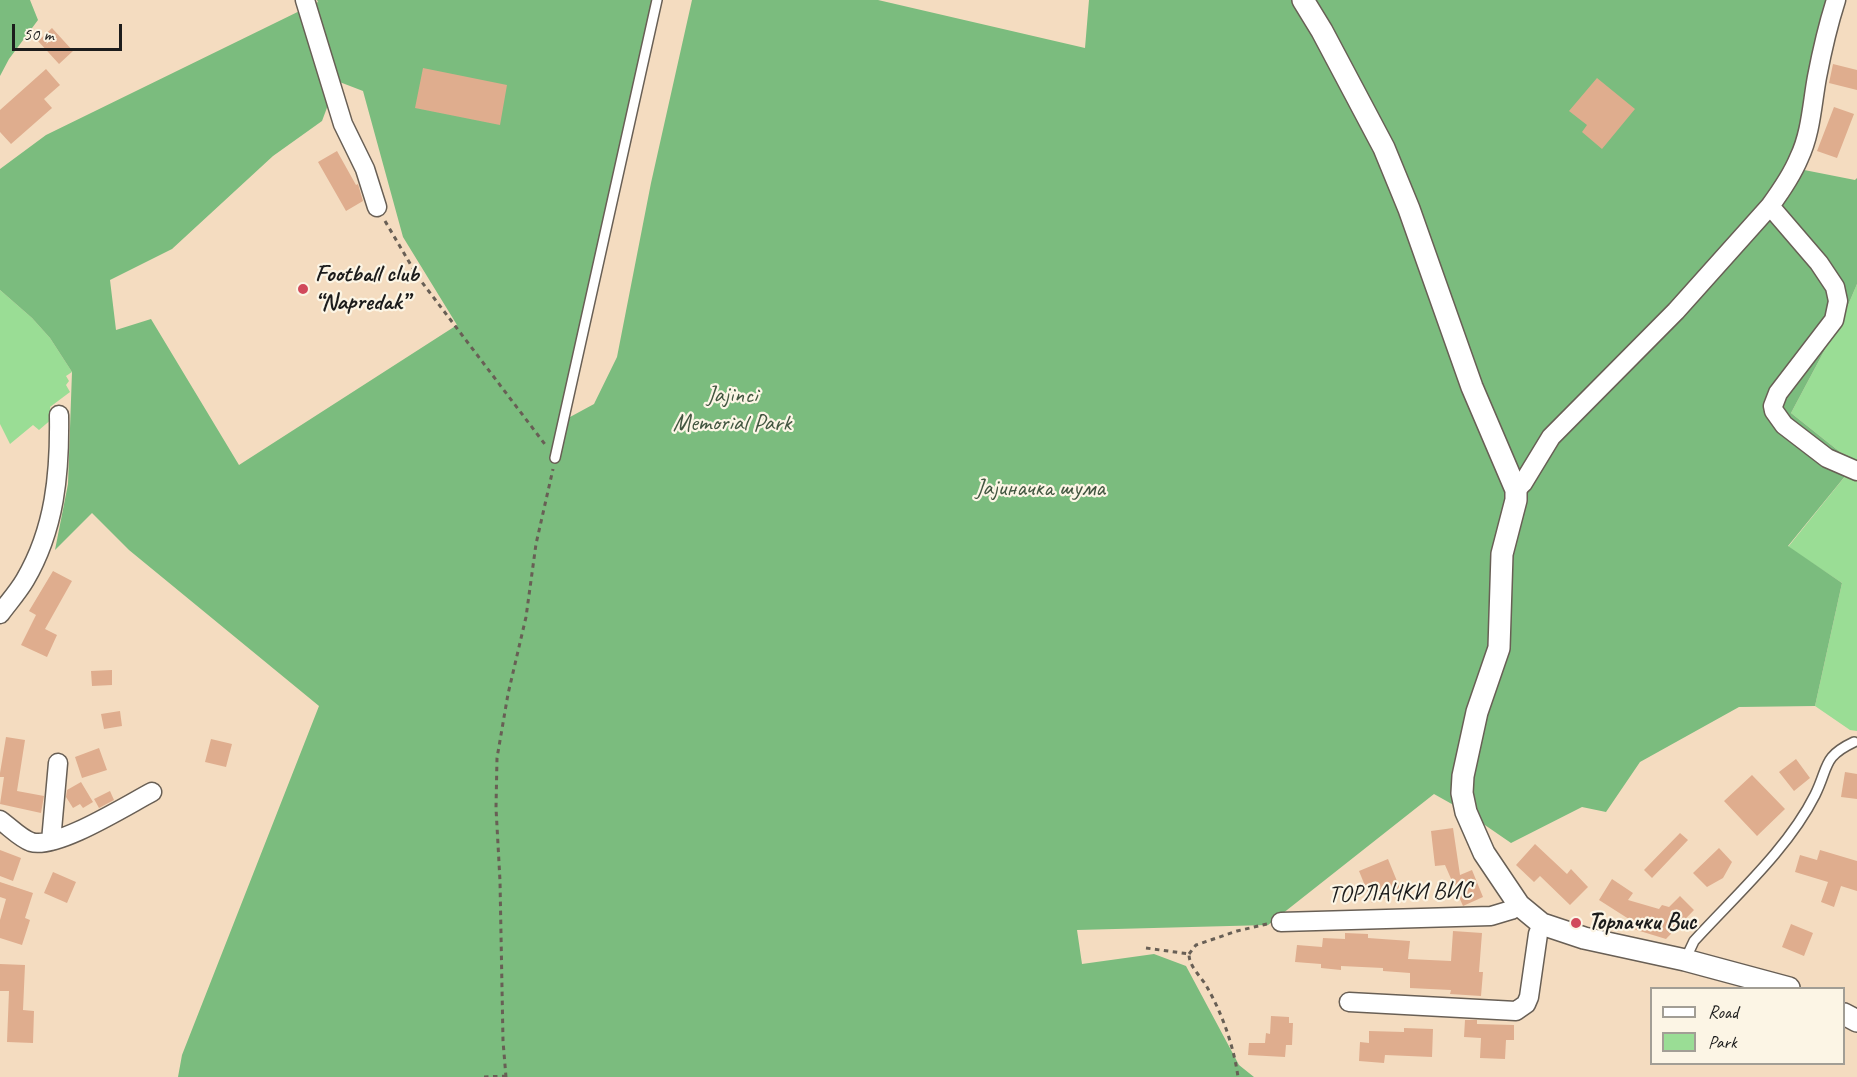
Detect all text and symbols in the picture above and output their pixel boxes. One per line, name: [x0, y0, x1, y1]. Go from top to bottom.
scale bar: [15, 12, 124, 50]
text: 50 m: [23, 23, 54, 45]
place label: Football club “Napredak”: [315, 261, 419, 317]
marker: Football club “Napredak”: [296, 282, 310, 296]
park label: Jajinci Memorial Park: [673, 382, 791, 438]
park label: Јајиначка шума: [975, 475, 1105, 503]
street label: ТОРЛАЧКИ ВИС: [1328, 876, 1472, 910]
place label: Торлачки Вис: [1588, 909, 1696, 937]
marker: Торлачки Вис: [1569, 916, 1583, 930]
legend: [1650, 987, 1845, 1065]
text: Road: [1708, 1001, 1738, 1023]
text: Park: [1708, 1031, 1737, 1053]

